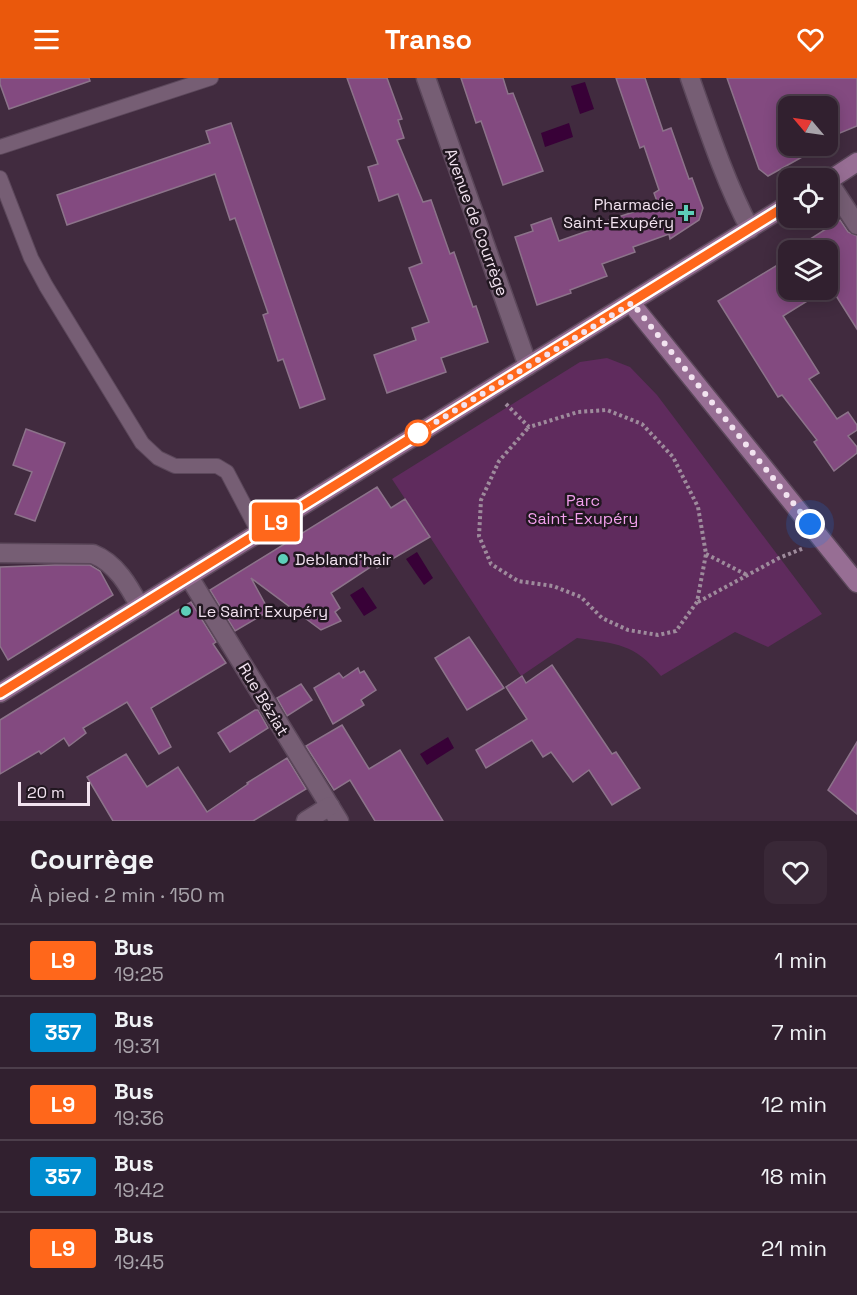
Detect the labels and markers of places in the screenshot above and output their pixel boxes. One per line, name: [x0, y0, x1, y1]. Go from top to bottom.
place label: Pharmacie Saint-Exupéry: [563, 194, 674, 233]
marker: Pharmacie Saint-Exupéry: [679, 206, 693, 220]
unlabelled marker: [405, 420, 431, 446]
place label: Debland'hair: [295, 549, 392, 570]
marker: Debland'hair: [276, 552, 290, 566]
place label: Le Saint Exupéry: [198, 601, 328, 622]
marker: Le Saint Exupéry: [179, 604, 193, 618]

